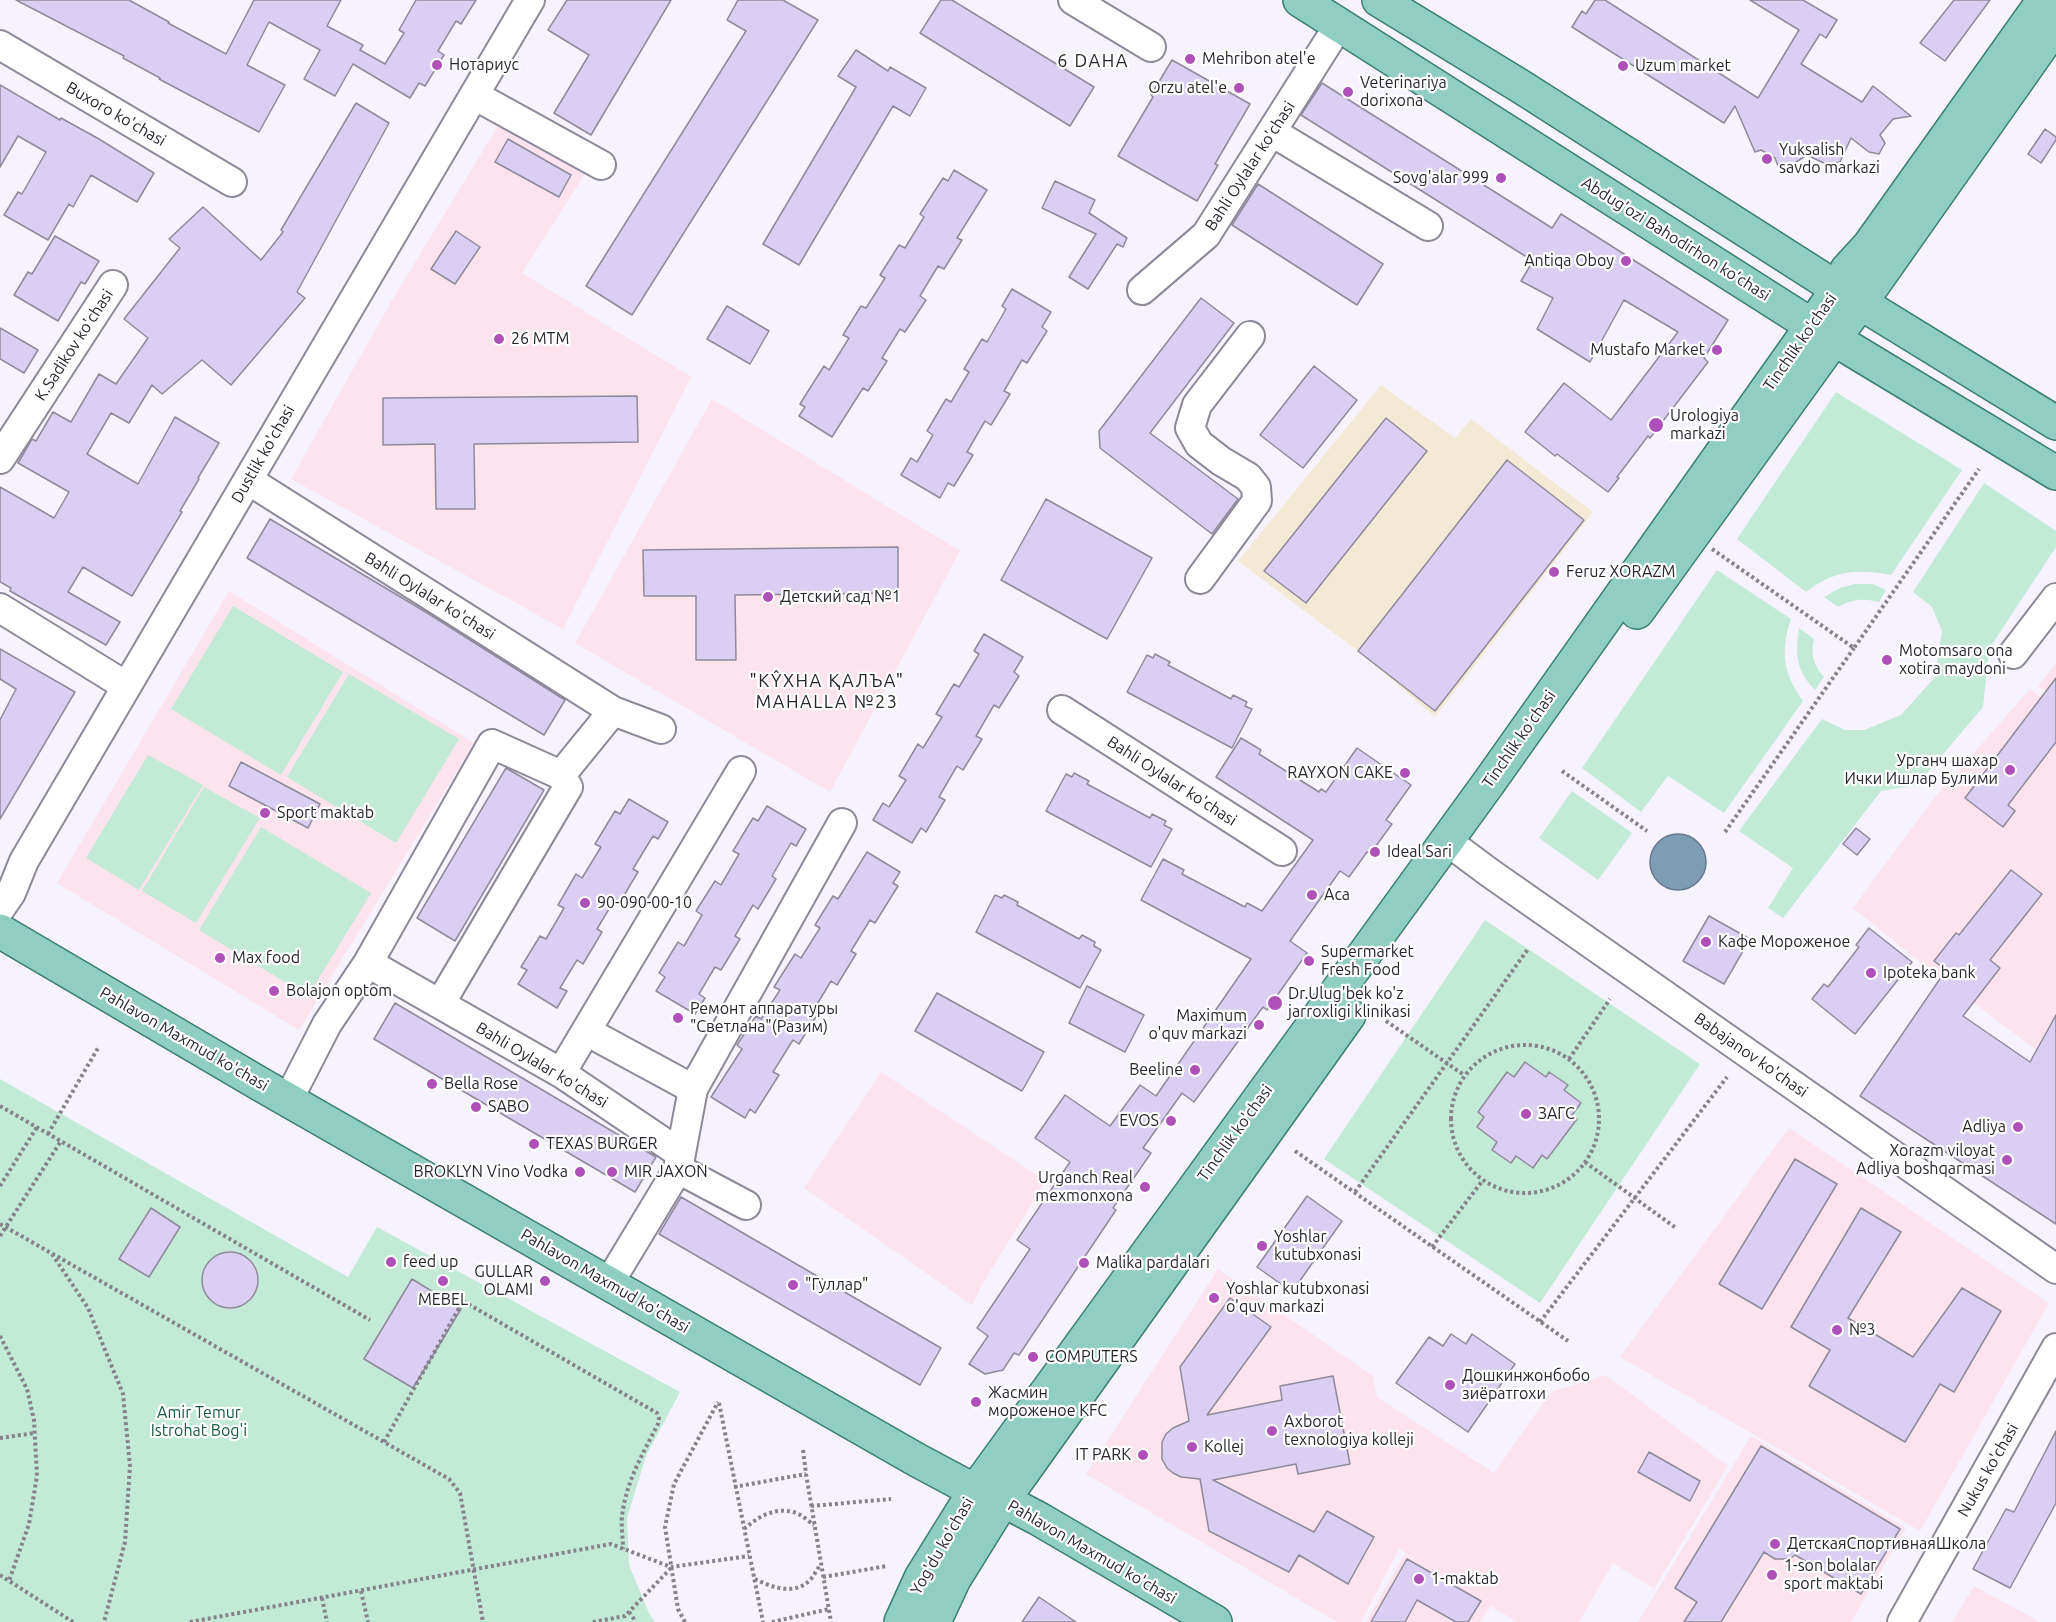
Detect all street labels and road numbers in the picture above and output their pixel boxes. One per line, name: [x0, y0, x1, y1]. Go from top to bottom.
street label: Buxoro ko'chasi: [63, 78, 169, 150]
street label: Bahli Oylalar ko'chasi: [1201, 98, 1299, 234]
street label: Abdug’ozi Bahodirhon ko’chasi: [1578, 173, 1774, 305]
street label: K.Sadikov ko'chasi: [31, 286, 117, 404]
street label: Tinchlik ko'chasi: [1759, 289, 1841, 395]
street label: Dustlik ko'chasi: [227, 402, 299, 506]
street label: Bahli Oylalar ko'chasi: [361, 548, 499, 644]
street label: Tinchlik ko'chasi: [1478, 686, 1560, 792]
street label: Bahli Oylalar ko'chasi: [1104, 732, 1240, 830]
street label: Pahlavon Maxmud ko'chasi: [96, 983, 272, 1095]
street label: Babajanov ko'chasi: [1690, 1009, 1812, 1101]
street label: Bahli Oylalar ko'chasi: [473, 1018, 611, 1112]
street label: Tinchlik ko'chasi: [1193, 1081, 1277, 1185]
street label: Pahlavon Maxmud ko'chasi: [517, 1225, 693, 1337]
street label: Nukus ko'chasi: [1954, 1420, 2022, 1520]
street label: Yog'du ko'chasi: [906, 1494, 978, 1598]
street label: Pahlavon Maxmud ko'chasi: [1004, 1496, 1180, 1608]

